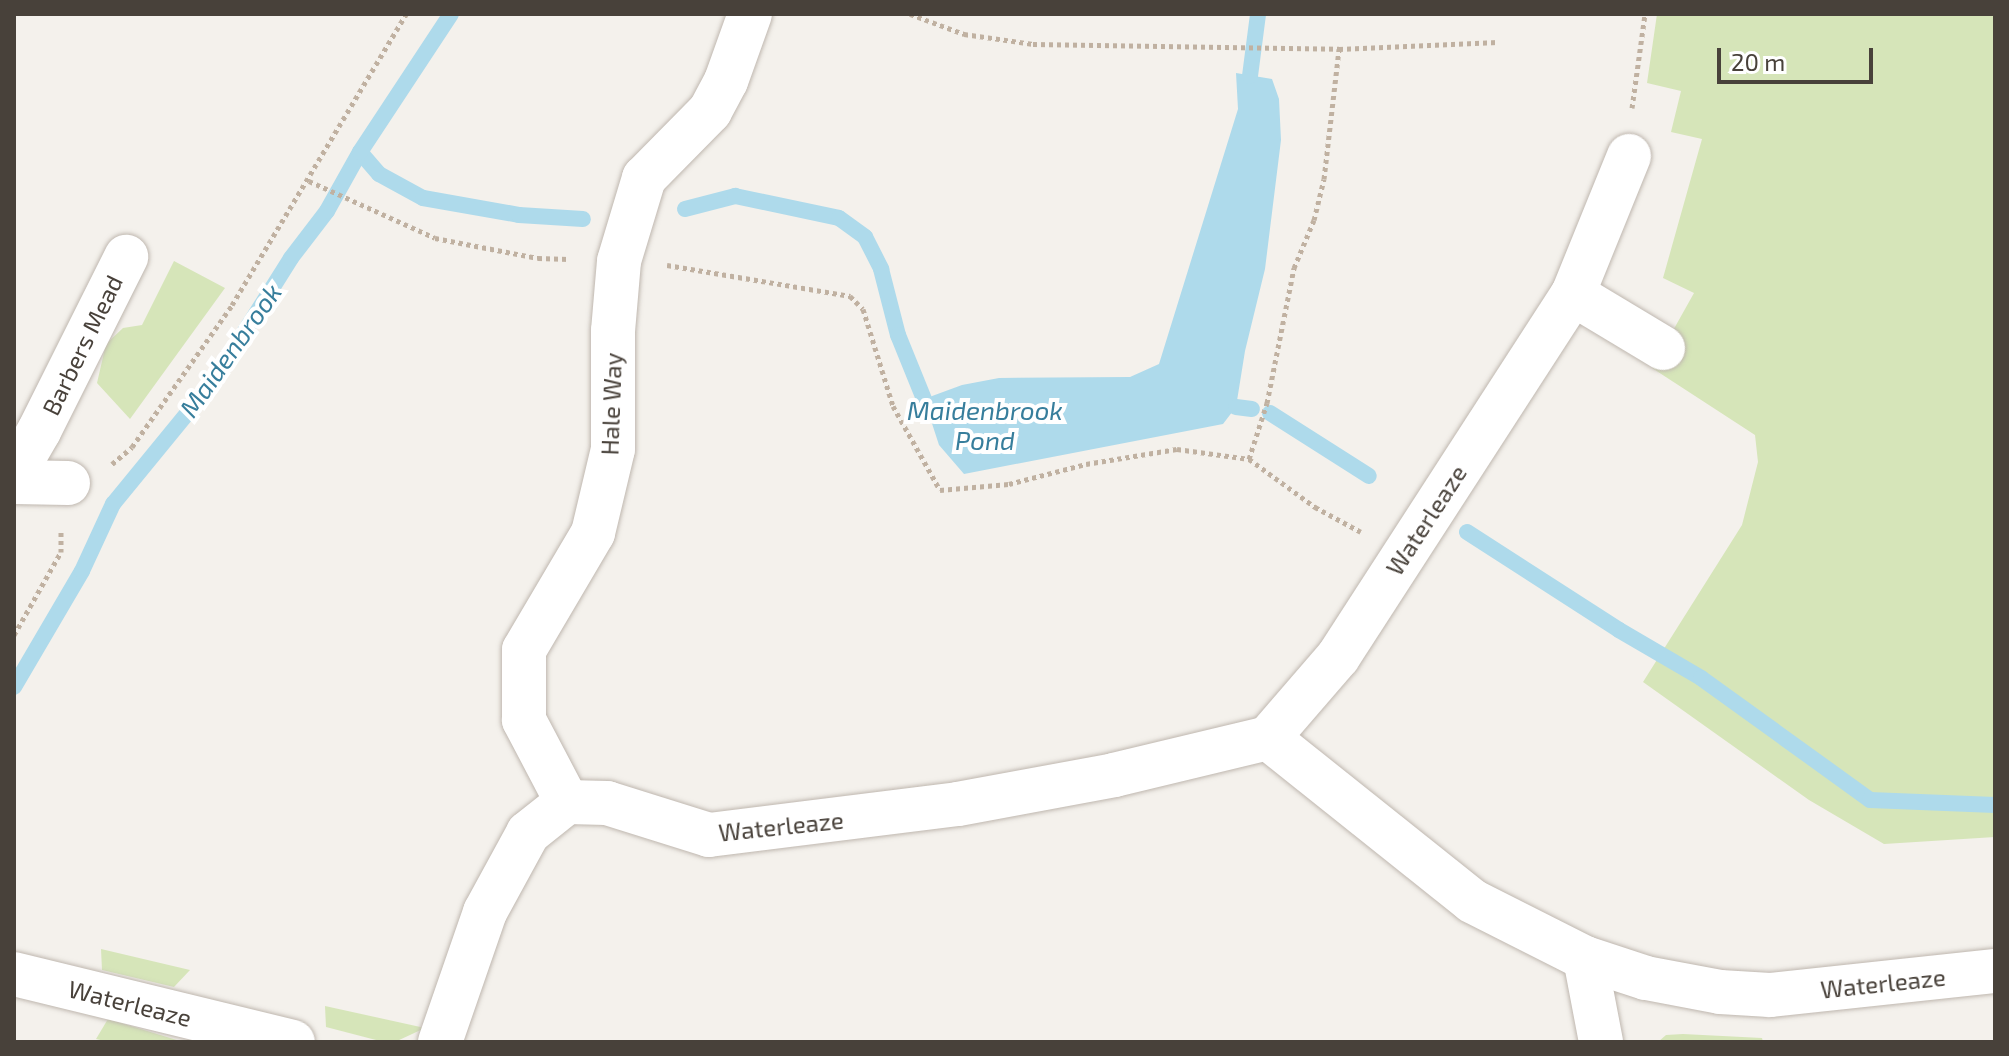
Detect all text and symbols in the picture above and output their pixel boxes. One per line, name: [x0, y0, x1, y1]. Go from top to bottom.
scale bar: [1721, 32, 1877, 82]
text: 20 m: [1731, 47, 1785, 76]
street label: Barbers Mead: [36, 270, 128, 420]
water label: Maidenbrook: [173, 277, 287, 423]
street label: Hale Way: [595, 352, 627, 456]
water label: Maidenbrook Pond: [907, 394, 1063, 456]
street label: Waterleaze: [1380, 459, 1472, 581]
street label: Waterleaze: [717, 805, 845, 847]
street label: Waterleaze: [1819, 962, 1947, 1004]
street label: Waterleaze: [66, 974, 194, 1032]

